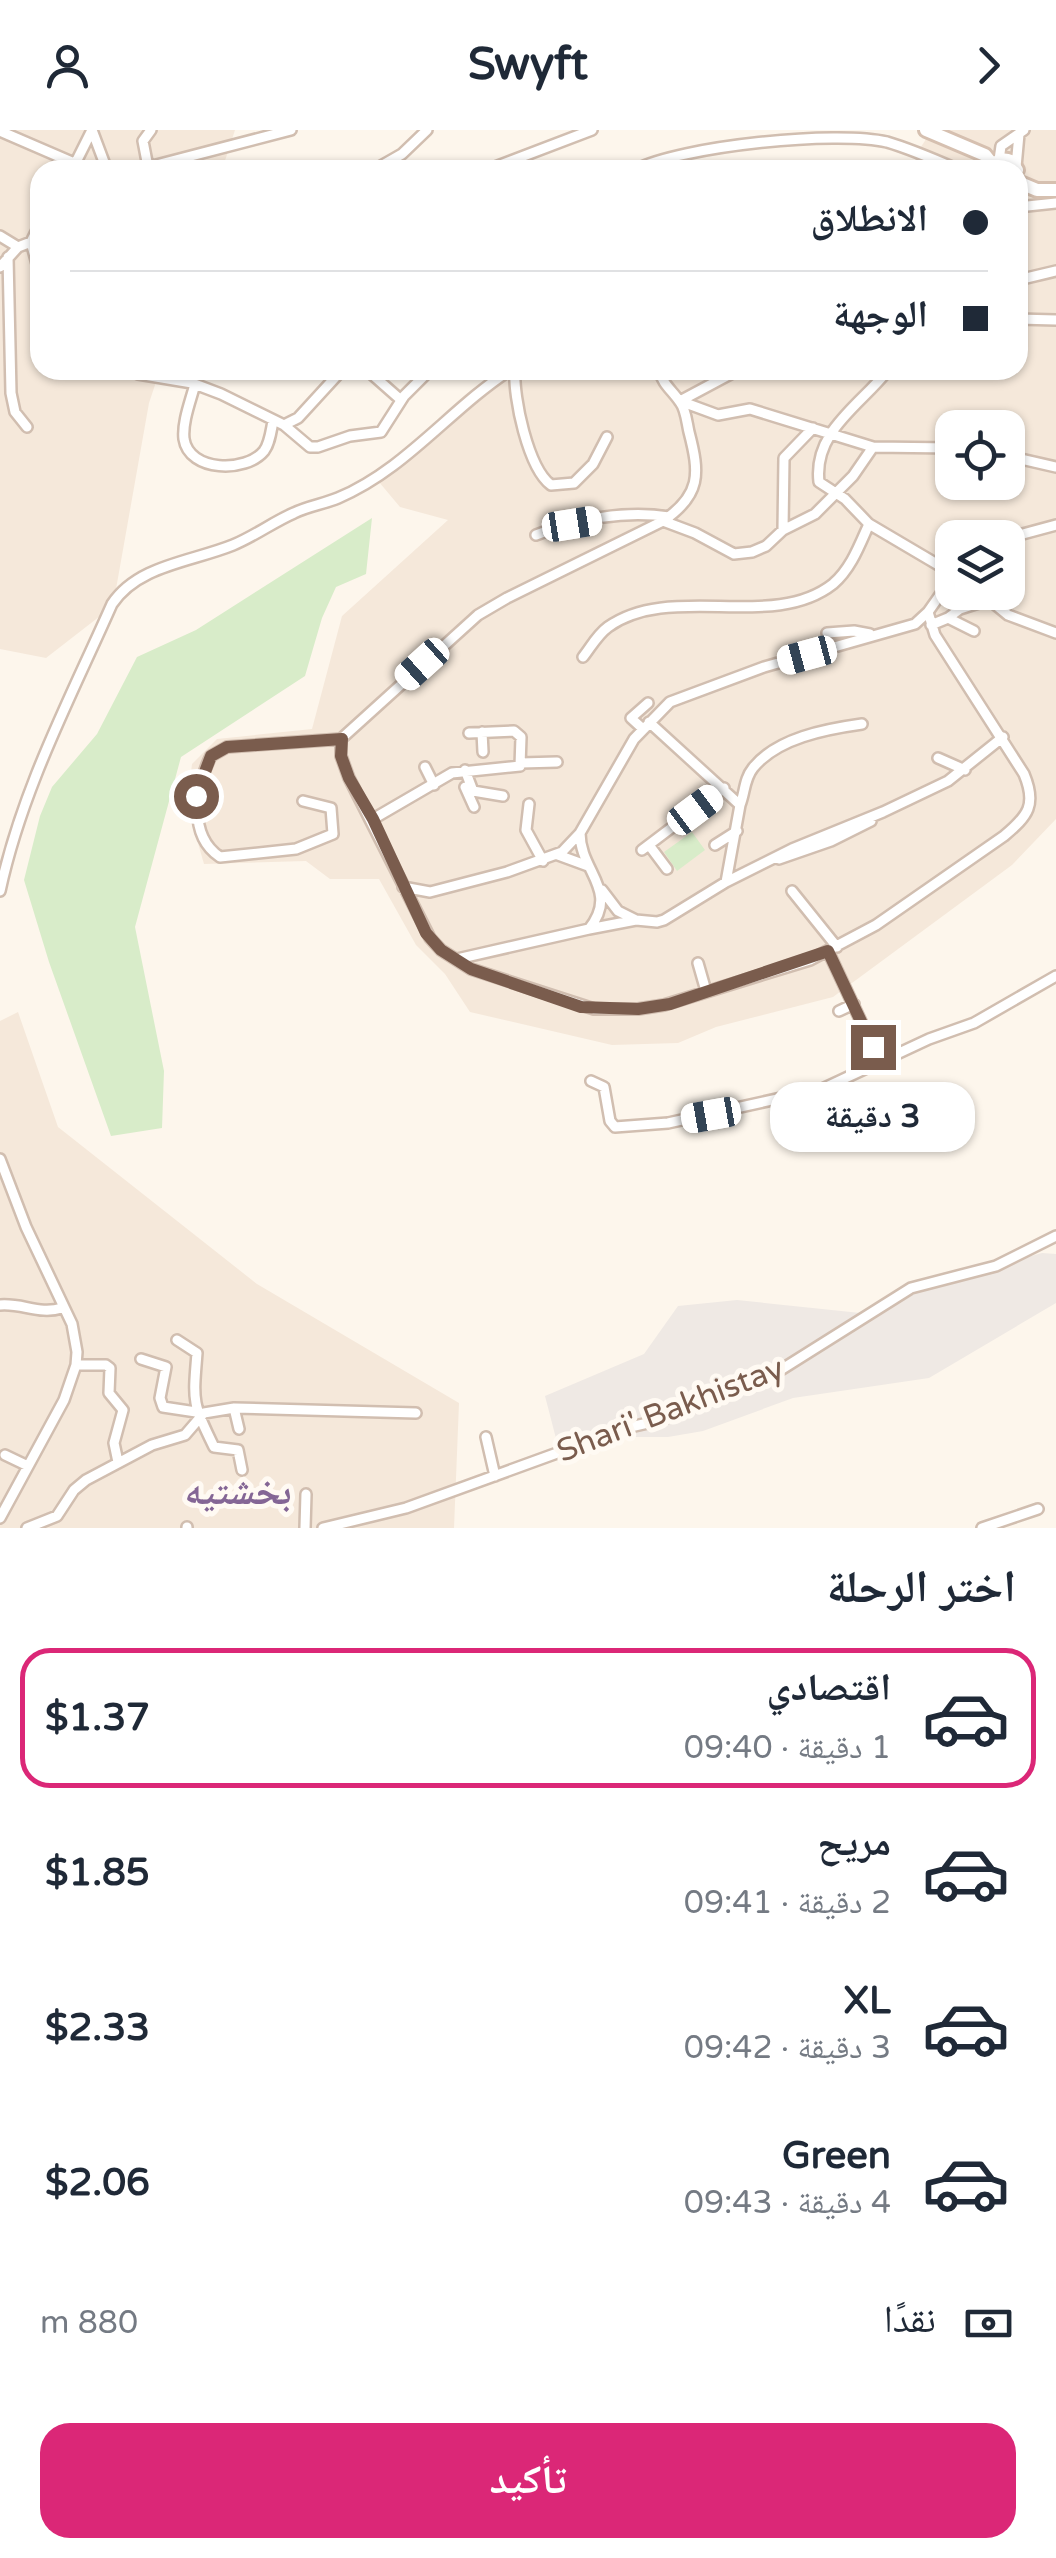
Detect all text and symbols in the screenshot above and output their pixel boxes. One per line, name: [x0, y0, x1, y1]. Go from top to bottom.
icon: person: [40, 38, 95, 93]
text: Swyft: [468, 38, 588, 92]
icon: forward: [961, 38, 1016, 93]
text: الانطلاق: [810, 196, 928, 242]
text: الوجهة: [833, 292, 928, 338]
map controls: [935, 410, 1025, 610]
button: locate: [935, 410, 1025, 500]
car: [540, 504, 604, 544]
button: layers: [935, 520, 1025, 610]
car: [390, 633, 454, 695]
car: [774, 633, 840, 677]
route start: [174, 774, 219, 819]
car: [662, 780, 728, 840]
route end: [851, 1025, 896, 1070]
callout: 3 دقيقة: [770, 1082, 976, 1152]
car: [679, 1095, 743, 1135]
text: 3 دقيقة: [825, 1098, 920, 1136]
street label: Shari' Bakhistay: [552, 1349, 789, 1471]
district label: بخشتيه: [185, 1469, 291, 1515]
text: اختر الرحلة: [827, 1561, 1016, 1615]
text: اقتصادي: [767, 1665, 891, 1711]
icon: car: [921, 1673, 1011, 1763]
text: $1.37: [45, 1695, 150, 1741]
text: 1 دقيقة · 09:40: [684, 1729, 891, 1767]
text: مريح: [817, 1820, 891, 1866]
icon: car: [921, 1828, 1011, 1918]
text: $1.85: [45, 1850, 150, 1896]
text: 2 دقيقة · 09:41: [684, 1884, 891, 1922]
text: XL: [844, 1978, 891, 2024]
icon: car: [921, 1983, 1011, 2073]
text: $2.33: [45, 2005, 150, 2051]
text: 3 دقيقة · 09:42: [684, 2029, 891, 2067]
text: Green: [782, 2133, 891, 2179]
icon: car: [921, 2138, 1011, 2228]
text: $2.06: [45, 2160, 150, 2206]
text: 4 دقيقة · 09:43: [684, 2184, 891, 2222]
icon: cash: [961, 2296, 1016, 2351]
text: نقدًا: [884, 2297, 936, 2343]
text: 880 m: [40, 2304, 138, 2342]
button: تأكيد: [40, 2423, 1016, 2538]

